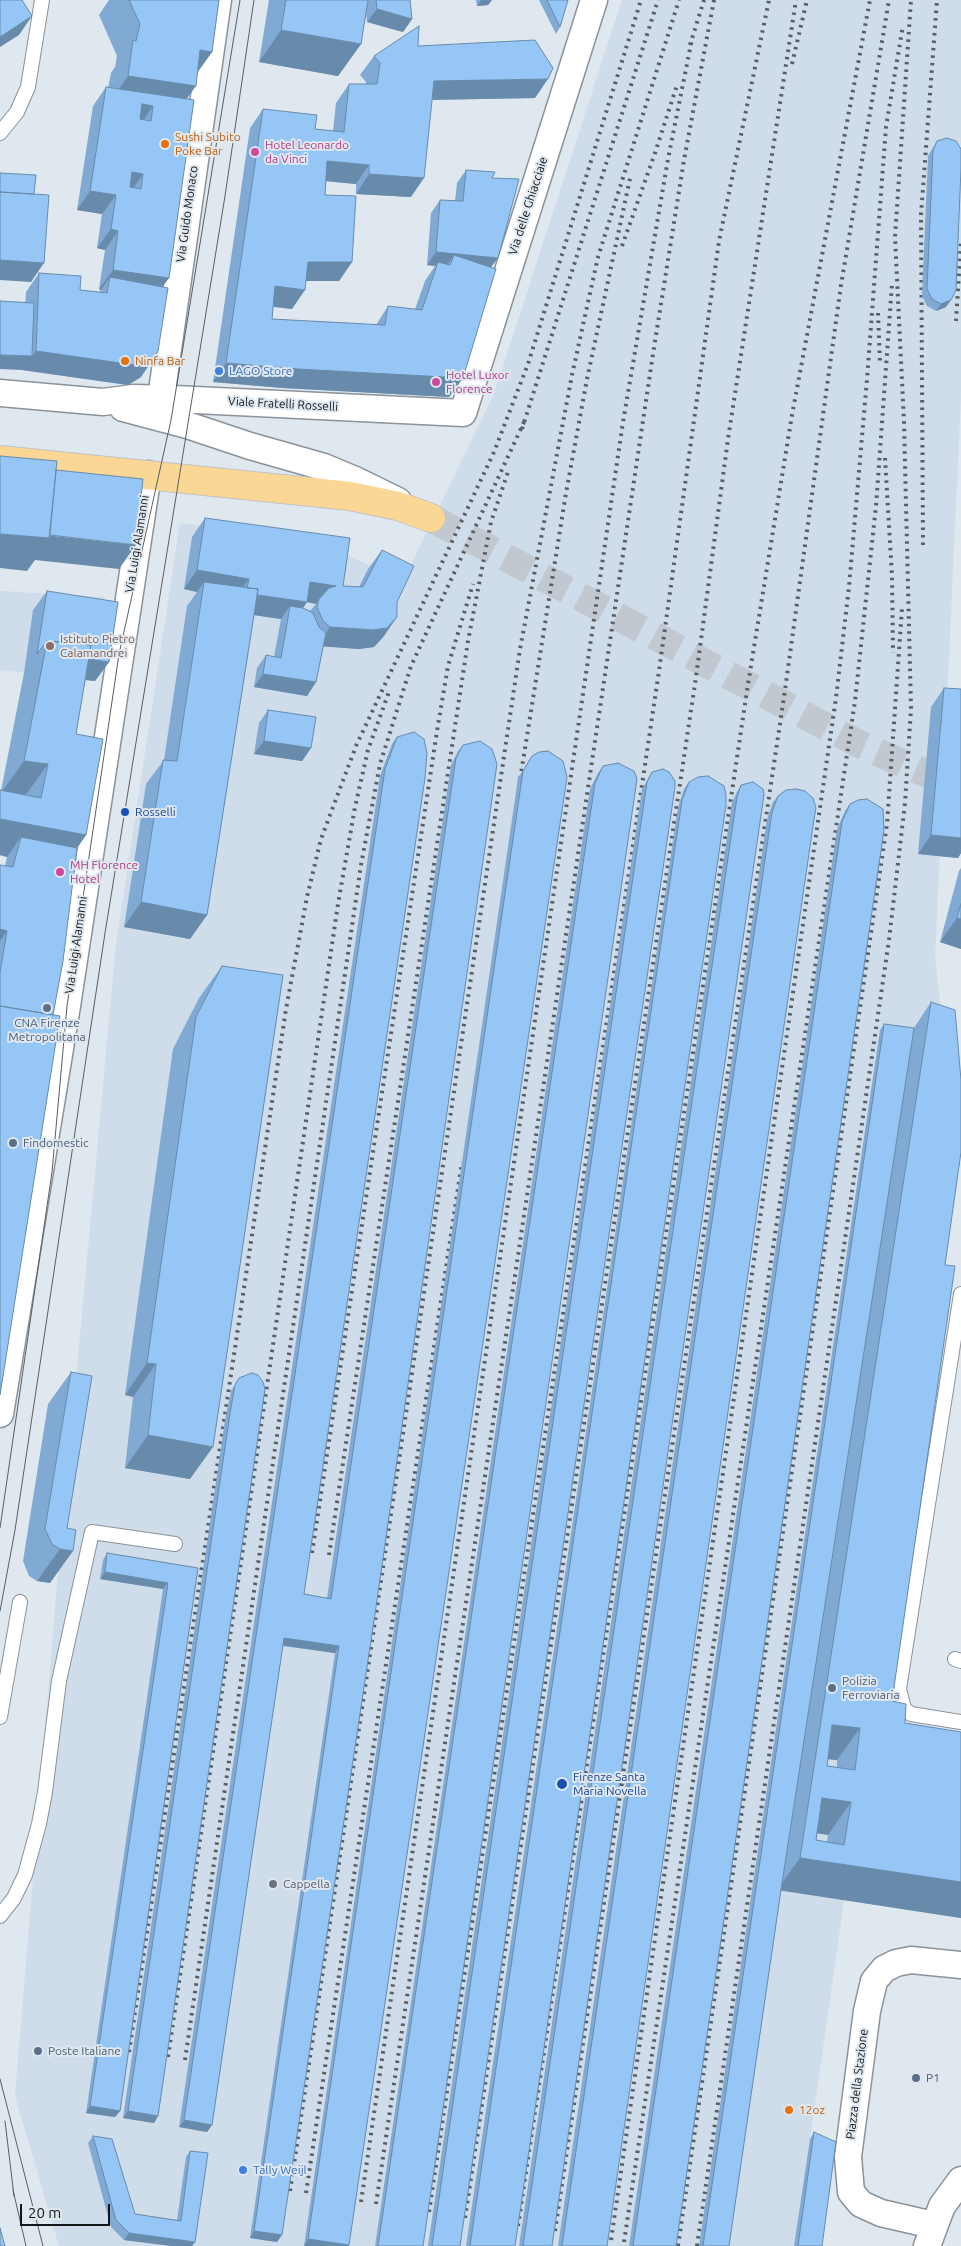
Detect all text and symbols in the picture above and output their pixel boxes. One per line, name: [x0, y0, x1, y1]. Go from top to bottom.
place label: Sushi Subito Poke Bar: [175, 130, 241, 158]
marker: Sushi Subito Poke Bar: [159, 138, 171, 150]
place label: Hotel Leonardo da Vinci: [265, 138, 349, 166]
marker: Hotel Leonardo da Vinci: [249, 146, 261, 158]
street label: Via delle Ghiacciaie: [505, 155, 551, 257]
street label: Via Guido Monaco: [173, 165, 201, 263]
place label: Ninfa Bar: [135, 354, 185, 368]
marker: Ninfa Bar: [119, 355, 131, 367]
place label: LAGO Store: [229, 364, 292, 378]
marker: LAGO Store: [213, 365, 225, 377]
place label: Hotel Luxor Florence: [446, 368, 509, 396]
marker: Hotel Luxor Florence: [430, 376, 442, 388]
street label: Viale Fratelli Rosselli: [227, 394, 339, 414]
street label: Via Luigi Alamanni: [122, 494, 152, 594]
place label: Istituto Pietro Calamandrei: [60, 632, 135, 660]
marker: Istituto Pietro Calamandrei: [44, 640, 56, 652]
place label: Rosselli: [135, 805, 176, 819]
marker: Rosselli: [119, 806, 131, 818]
place label: MH Florence Hotel: [70, 858, 138, 886]
marker: MH Florence Hotel: [54, 866, 66, 878]
street label: Via Luigi Alamanni: [62, 895, 90, 995]
marker: CNA Firenze Metropolitana: [41, 1002, 53, 1014]
place label: CNA Firenze Metropolitana: [8, 1016, 86, 1044]
place label: Findomestic: [23, 1136, 89, 1150]
marker: Findomestic: [7, 1137, 19, 1149]
place label: Polizia Ferroviaria: [842, 1674, 900, 1702]
marker: Polizia Ferroviaria: [826, 1682, 838, 1694]
place label: Firenze Santa Maria Novella: [573, 1770, 646, 1798]
marker: Firenze Santa Maria Novella: [555, 1777, 569, 1791]
place label: Cappella: [283, 1877, 330, 1891]
marker: Cappella: [267, 1878, 279, 1890]
street label: Piazza della Stazione: [843, 2028, 871, 2140]
place label: Poste Italiane: [48, 2044, 121, 2058]
marker: Poste Italiane: [32, 2045, 44, 2057]
place label: P1: [926, 2071, 940, 2085]
marker: P1: [910, 2072, 922, 2084]
place label: 12oz: [799, 2103, 825, 2117]
marker: 12oz: [783, 2104, 795, 2116]
place label: Tally Weijl: [253, 2163, 307, 2177]
marker: Tally Weijl: [237, 2164, 249, 2176]
scale bar: [22, 2194, 112, 2226]
text: 20 m: [28, 2204, 61, 2221]

